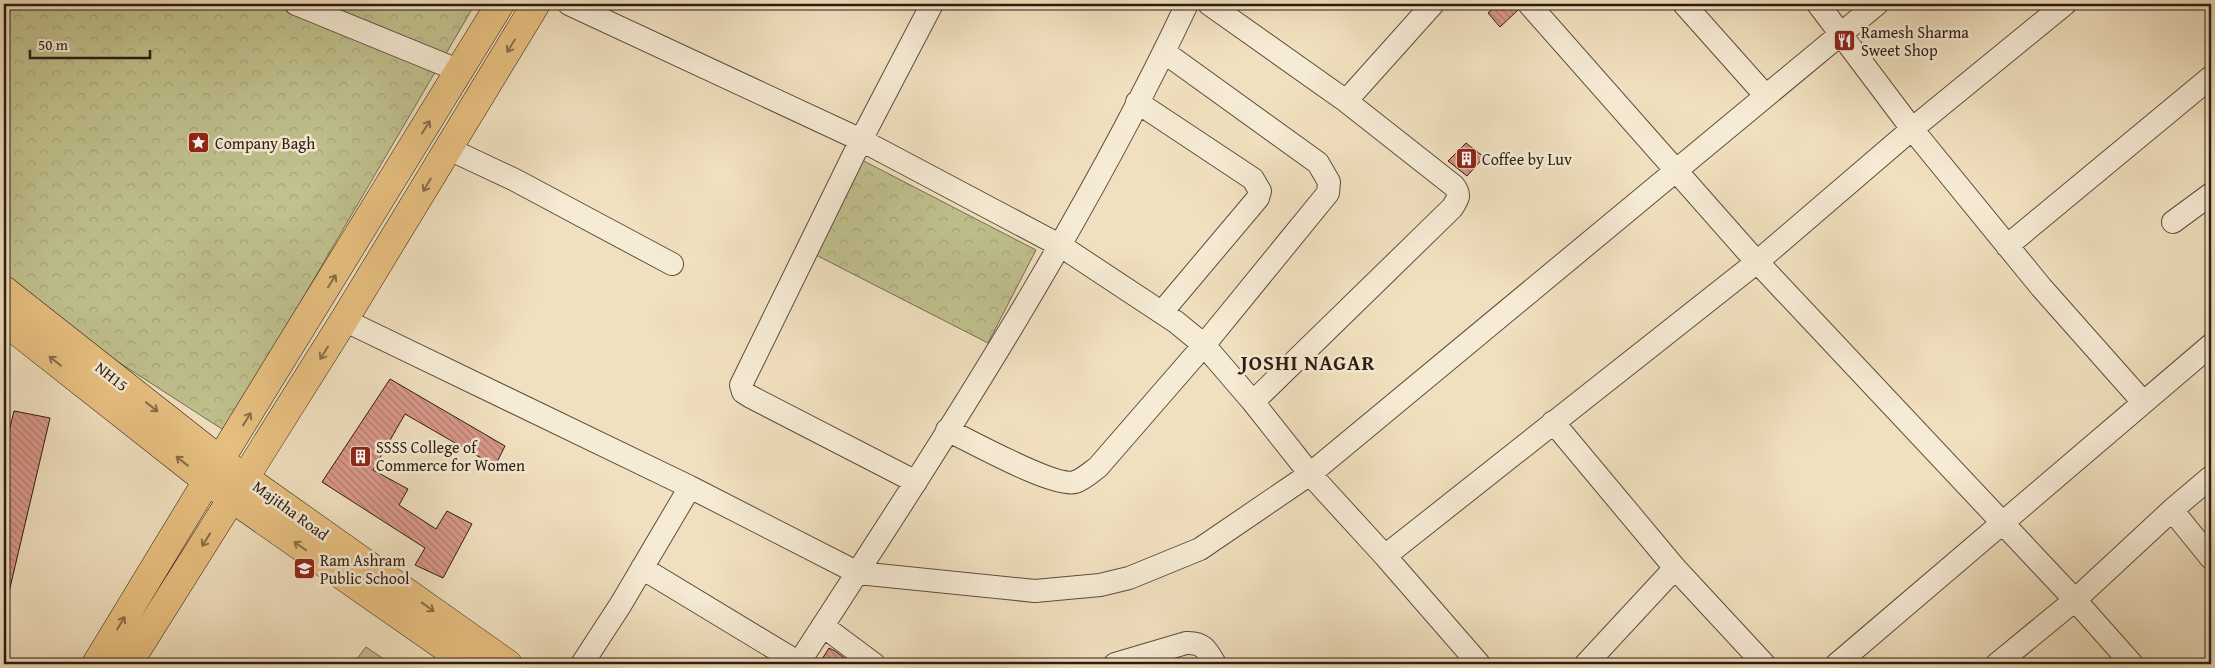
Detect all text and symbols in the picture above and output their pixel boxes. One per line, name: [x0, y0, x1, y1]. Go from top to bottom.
place label: Ramesh Sharma Sweet Shop: [1861, 20, 1969, 62]
scale bar: [30, 28, 150, 60]
restaurant icon: Ramesh Sharma Sweet Shop: [1833, 29, 1857, 53]
text: 50 m: [38, 34, 69, 55]
one-way arrow: [505, 38, 515, 52]
one-way arrow: [421, 121, 431, 135]
place icon: Company Bagh: [187, 131, 211, 155]
place label: Company Bagh: [215, 131, 315, 155]
building icon: Coffee by Luv: [1454, 147, 1478, 171]
place label: Coffee by Luv: [1482, 147, 1572, 171]
one-way arrow: [422, 177, 432, 191]
one-way arrow: [327, 274, 337, 288]
one-way arrow: [318, 346, 329, 360]
district label: JOSHI NAGAR: [1237, 347, 1376, 378]
street label: NH15: [90, 355, 134, 397]
one-way arrow: [48, 356, 61, 367]
one-way arrow: [145, 402, 159, 412]
one-way arrow: [242, 413, 252, 427]
place label: SSSS College of Commerce for Women: [376, 435, 525, 477]
building icon: SSSS College of Commerce for Women: [348, 444, 372, 468]
one-way arrow: [176, 456, 189, 467]
street label: Majitha Road: [248, 474, 334, 546]
one-way arrow: [201, 533, 212, 547]
one-way arrow: [293, 541, 307, 551]
place label: Ram Ashram Public School: [320, 548, 410, 590]
school or university icon: Ram Ashram Public School: [292, 557, 316, 581]
one-way arrow: [421, 602, 435, 612]
one-way arrow: [116, 616, 126, 630]

